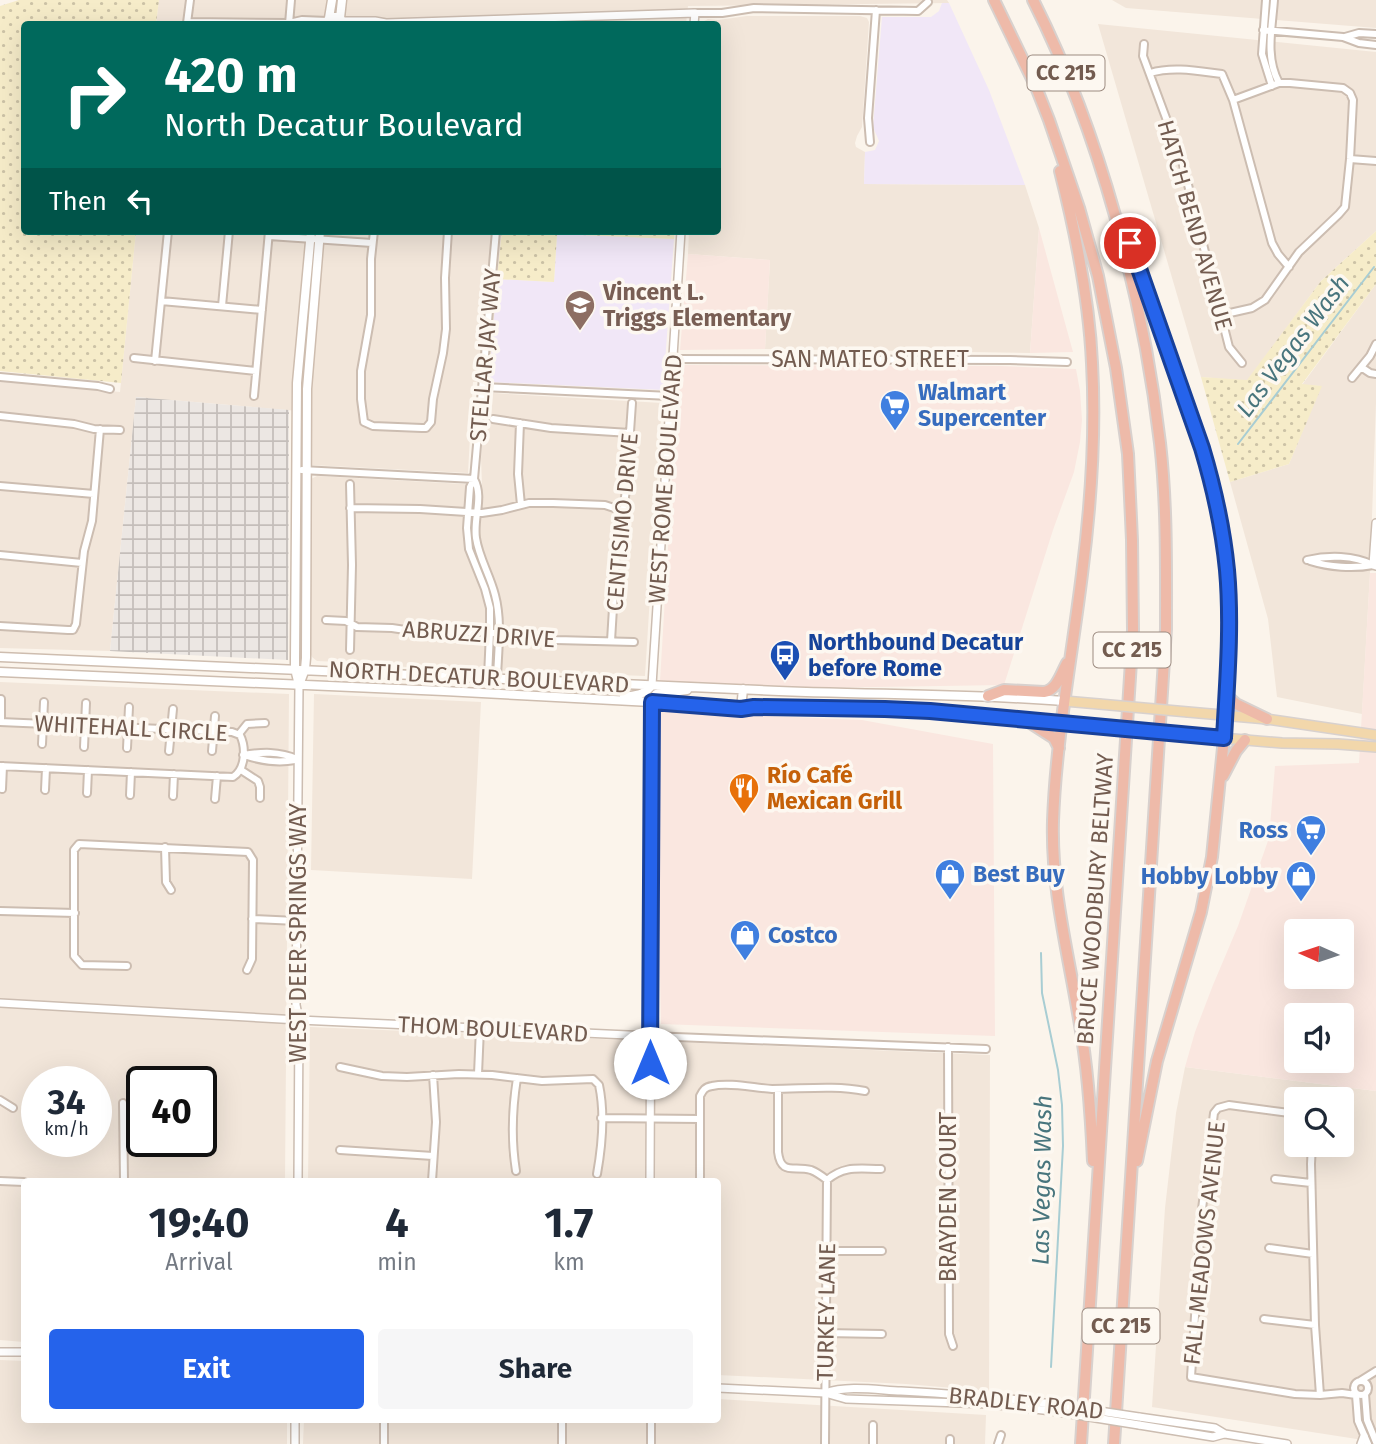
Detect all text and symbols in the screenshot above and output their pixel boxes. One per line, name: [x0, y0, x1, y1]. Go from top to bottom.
text: 420 m: [164, 46, 298, 105]
icon: right: [49, 49, 140, 140]
road number: CC 215: [1028, 56, 1104, 90]
text: North Decatur Boulevard: [164, 106, 524, 144]
street label: HATCH BEND AVENUE: [1152, 117, 1238, 333]
icon: left: [121, 182, 159, 220]
text: Then: [49, 186, 107, 217]
pin: [1100, 213, 1160, 273]
icon: arrive: [1111, 224, 1149, 262]
street label: STELLAR JAY WAY: [463, 267, 507, 443]
water label: Las Vegas Wash: [1231, 270, 1355, 422]
place label: Vincent L. Triggs Elementary: [602, 278, 792, 332]
school or university icon: Vincent L. Triggs Elementary: [563, 288, 597, 332]
street label: SAN MATEO STREET: [771, 345, 969, 373]
street label: WEST ROME BOULEVARD: [642, 353, 688, 605]
place label: Walmart Supercenter: [918, 378, 1047, 432]
supermarket icon: Walmart Supercenter: [878, 388, 912, 432]
street label: CENTISIMO DRIVE: [600, 432, 644, 612]
street label: ABRUZZI DRIVE: [402, 615, 556, 653]
place label: Northbound Decatur before Rome: [808, 628, 1024, 682]
road number: CC 215: [1094, 632, 1170, 668]
bus stop icon: Northbound Decatur before Rome: [768, 638, 802, 682]
street label: NORTH DECATUR BOULEVARD: [328, 655, 630, 699]
street label: WHITEHALL CIRCLE: [34, 709, 228, 747]
street label: BRUCE WOODBURY BELTWAY: [1071, 752, 1119, 1046]
place label: Río Café Mexican Grill: [767, 761, 902, 815]
restaurant icon: Río Café Mexican Grill: [727, 771, 761, 815]
street label: WEST DEER SPRINGS WAY: [284, 803, 312, 1063]
supermarket icon: Ross: [1294, 813, 1328, 857]
place label: Ross: [1239, 816, 1288, 844]
shop icon: Best Buy: [933, 857, 967, 901]
shop icon: Hobby Lobby: [1284, 859, 1318, 903]
place label: Best Buy: [973, 860, 1066, 888]
place label: Hobby Lobby: [1141, 862, 1279, 890]
shop icon: Costco: [728, 918, 762, 962]
north arrow: [1284, 919, 1354, 989]
map controls: [1284, 919, 1354, 1157]
place label: Costco: [768, 921, 838, 949]
button: sound: [1284, 1003, 1354, 1073]
street label: THOM BOULEVARD: [397, 1010, 589, 1048]
position arrow: [613, 1026, 687, 1100]
speed limit sign: 40: [126, 1066, 217, 1157]
text: 34: [48, 1081, 85, 1123]
button: search: [1284, 1087, 1354, 1157]
water label: Las Vegas Wash: [1027, 1095, 1057, 1265]
street label: BRAYDEN COURT: [934, 1112, 962, 1282]
text: km/h: [44, 1118, 89, 1140]
street label: FALL MEADOWS AVENUE: [1177, 1120, 1231, 1366]
text: 19:40: [148, 1198, 250, 1248]
text: 4: [385, 1198, 409, 1248]
text: 1.7: [544, 1198, 594, 1248]
street label: TURKEY LANE: [811, 1243, 841, 1381]
text: Arrival: [165, 1248, 233, 1276]
text: min: [377, 1248, 417, 1276]
text: km: [553, 1248, 585, 1276]
road number: CC 215: [1082, 1308, 1160, 1344]
button: Exit: [49, 1329, 364, 1409]
button: Share: [378, 1329, 693, 1409]
street label: BRADLEY ROAD: [947, 1381, 1105, 1425]

